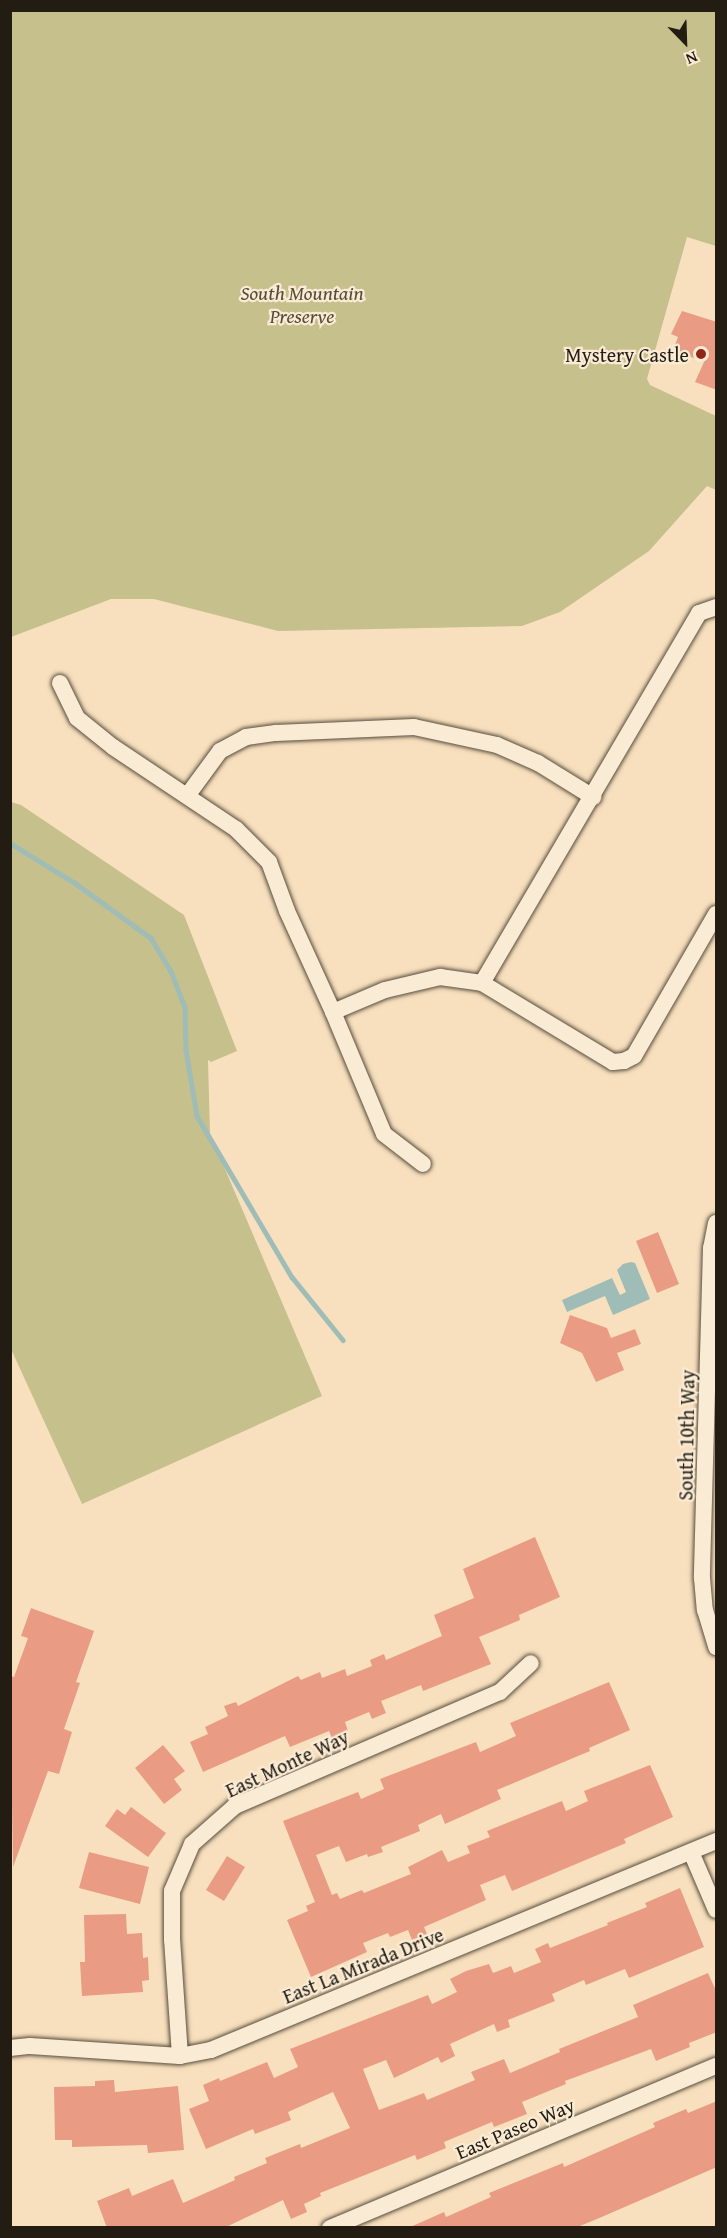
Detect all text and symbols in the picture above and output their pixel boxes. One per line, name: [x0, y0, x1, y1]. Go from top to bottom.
north arrow: [655, 12, 715, 72]
text: N: [682, 45, 702, 72]
park label: South Mountain Preserve: [240, 280, 364, 327]
place label: Mystery Castle: [565, 342, 689, 366]
marker: Mystery Castle: [694, 347, 708, 361]
street label: South 10th Way: [673, 1369, 699, 1501]
street label: East Monte Way: [222, 1724, 352, 1802]
street label: East La Mirada Drive: [279, 1922, 447, 2008]
street label: East Paseo Way: [452, 2092, 578, 2164]

